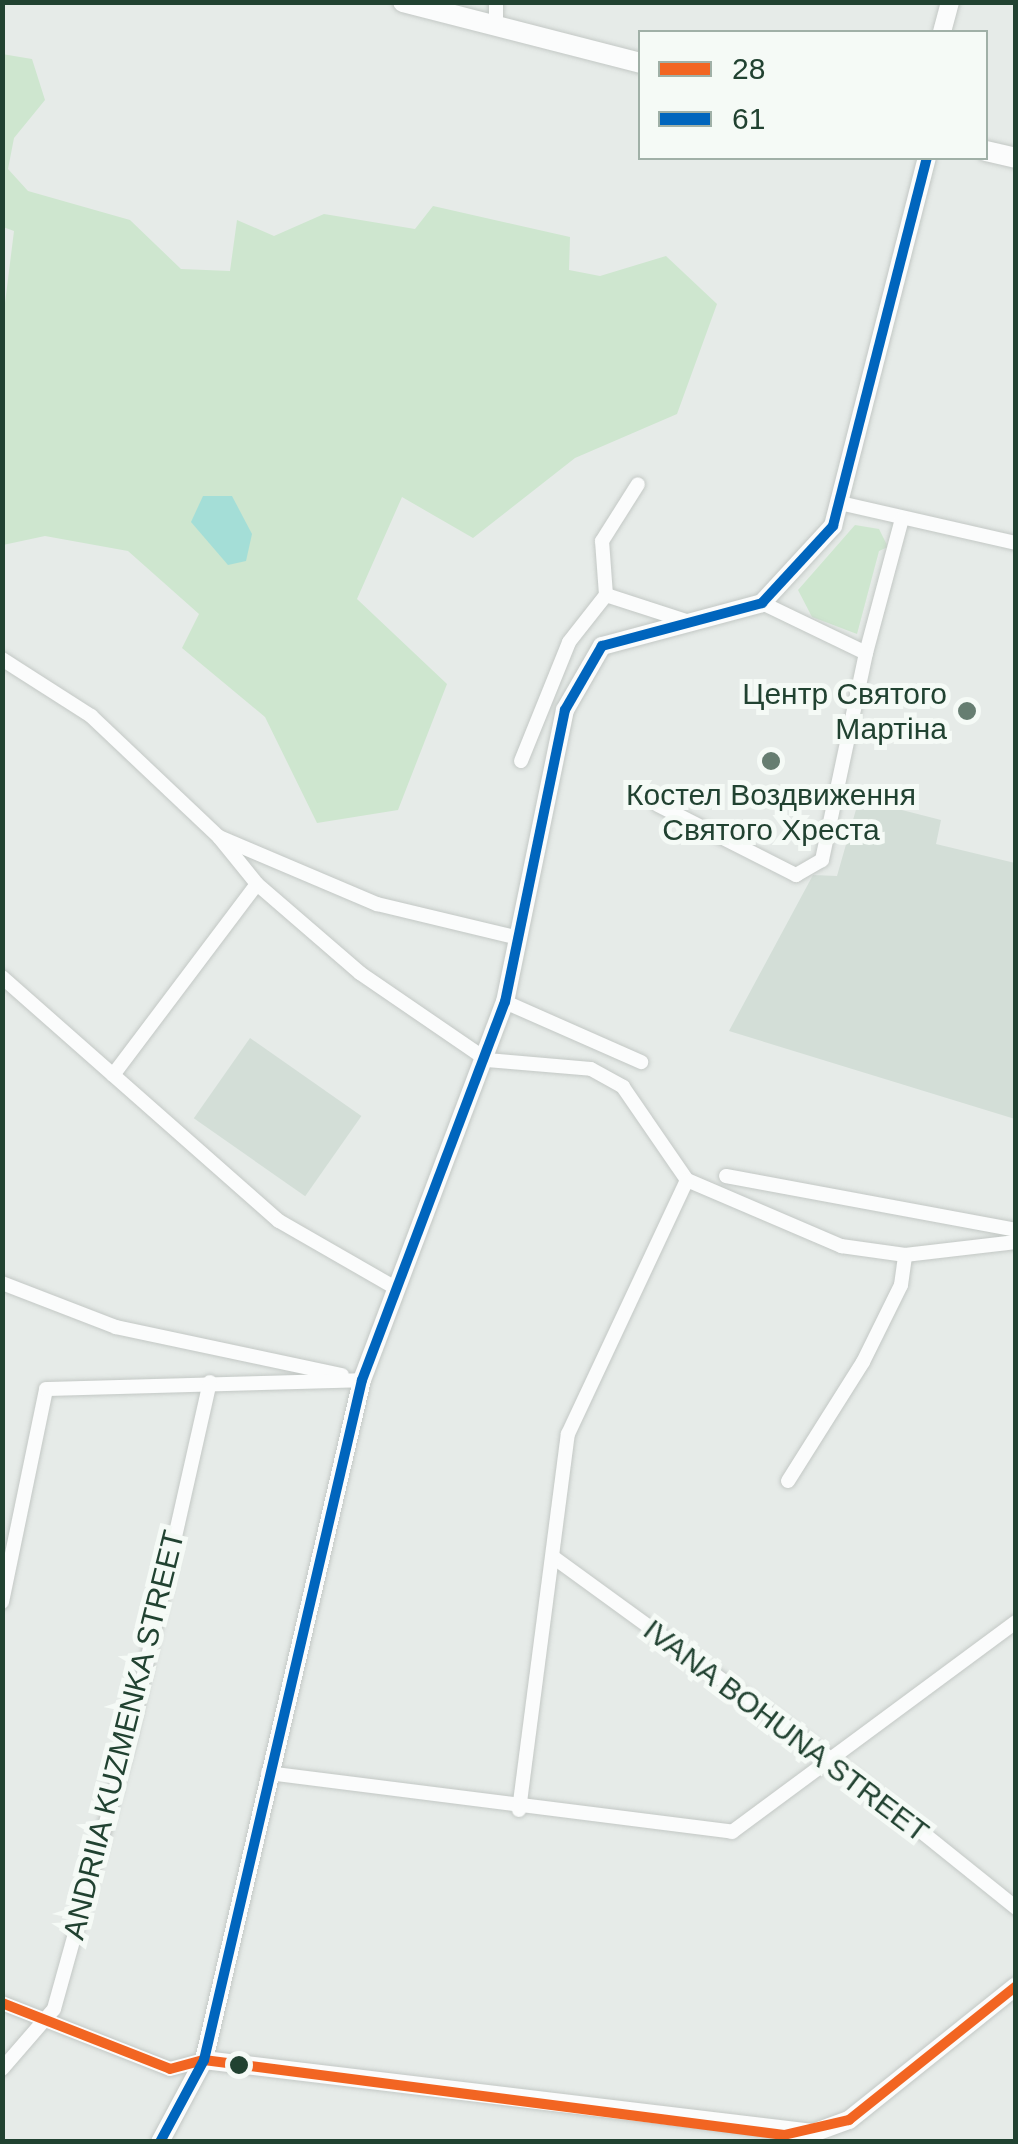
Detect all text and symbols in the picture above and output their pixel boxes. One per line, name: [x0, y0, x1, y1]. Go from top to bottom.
legend: [638, 30, 988, 160]
text: 28: [732, 52, 765, 85]
text: 61: [732, 102, 765, 135]
place label: Центр Святого Мартіна: [742, 676, 947, 746]
marker: Центр Святого Мартіна: [956, 700, 978, 722]
marker: Костел Воздвиження Святого Хреста: [760, 750, 782, 772]
place label: Костел Воздвиження Святого Хреста: [626, 777, 916, 848]
street label: ANDRIIA KUZMENKA STREET: [55, 1525, 193, 1945]
street label: IVANA BOHUNA STREET: [635, 1611, 937, 1851]
unlabelled marker: [229, 2055, 249, 2075]

